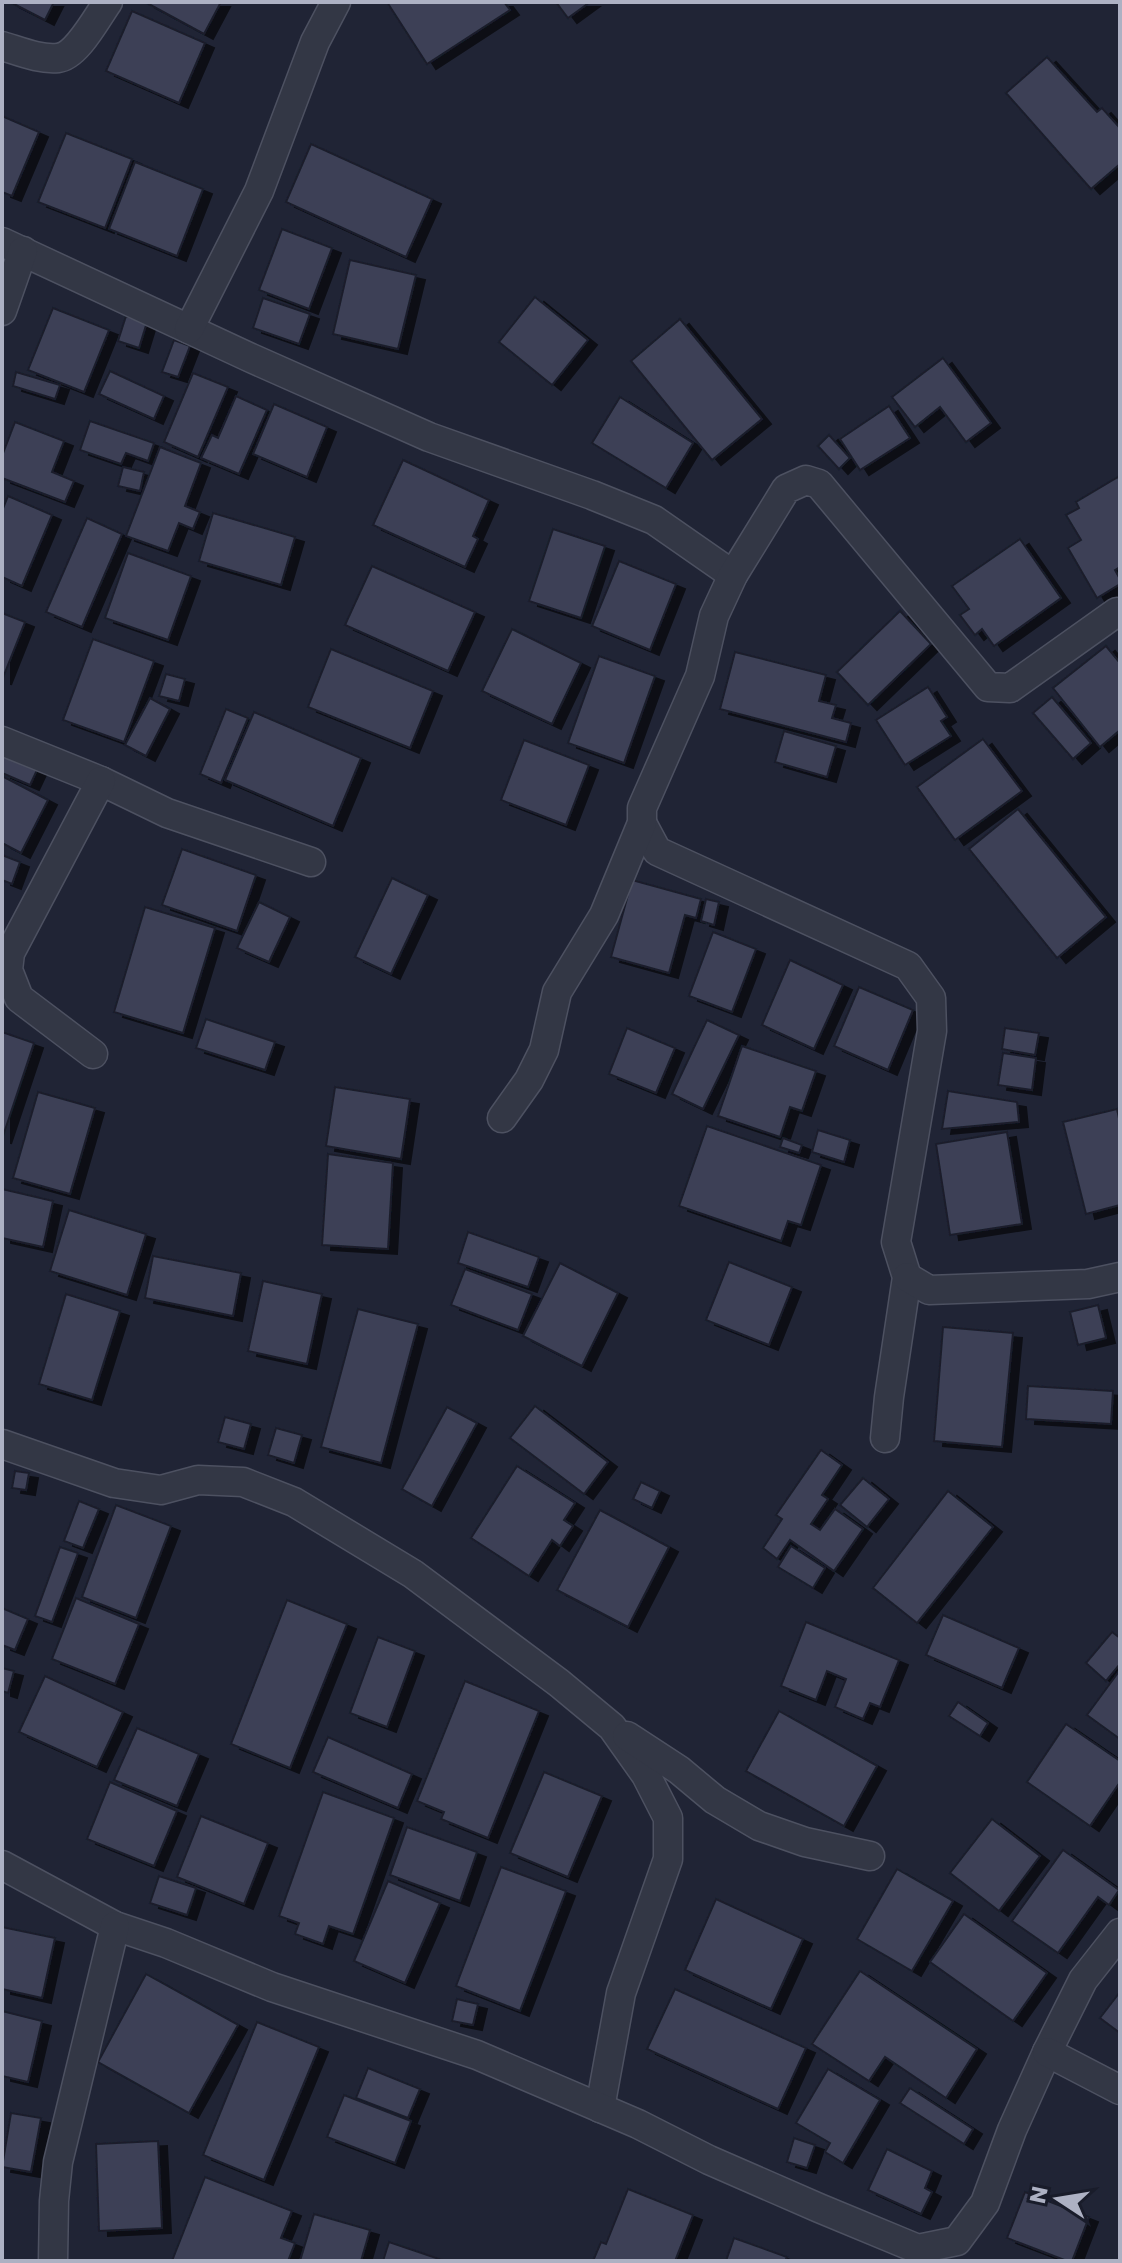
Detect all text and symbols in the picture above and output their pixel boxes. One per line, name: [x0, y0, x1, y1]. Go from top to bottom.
north arrow: [1018, 2159, 1098, 2239]
text: N: [1022, 2184, 1056, 2206]

